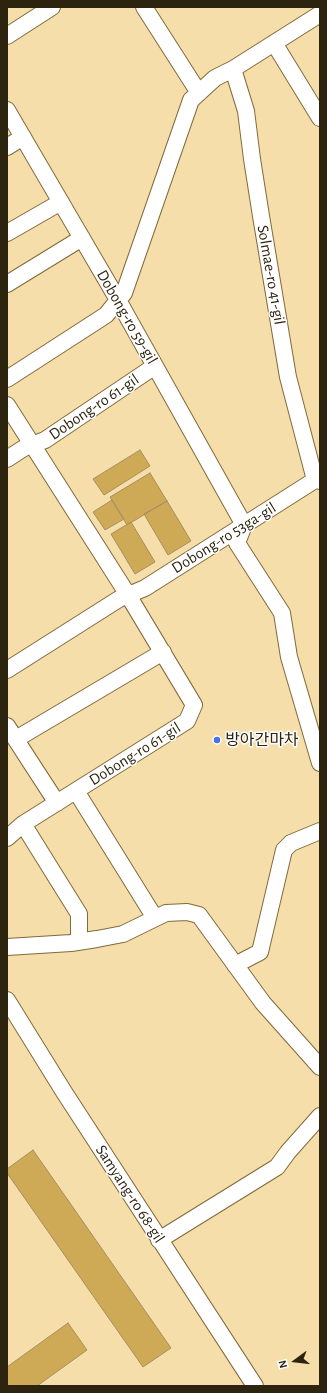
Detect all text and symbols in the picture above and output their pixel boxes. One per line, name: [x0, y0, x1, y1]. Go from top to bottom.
street label: Solmae-ro 41-gil: [253, 224, 289, 326]
street label: Dobong-ro 59-gil: [92, 267, 162, 367]
street label: Dobong-ro 61-gil: [45, 370, 143, 444]
street label: Dobong-ro 53ga-gil: [168, 498, 280, 578]
street label: Dobong-ro 61-gil: [86, 718, 184, 790]
place label: 방아간마차: [225, 730, 299, 750]
marker: 방아간마차: [212, 735, 222, 745]
street label: Samyang-ro 68-gil: [91, 1141, 169, 1247]
north arrow: [275, 1341, 315, 1381]
text: N: [277, 1359, 289, 1369]

